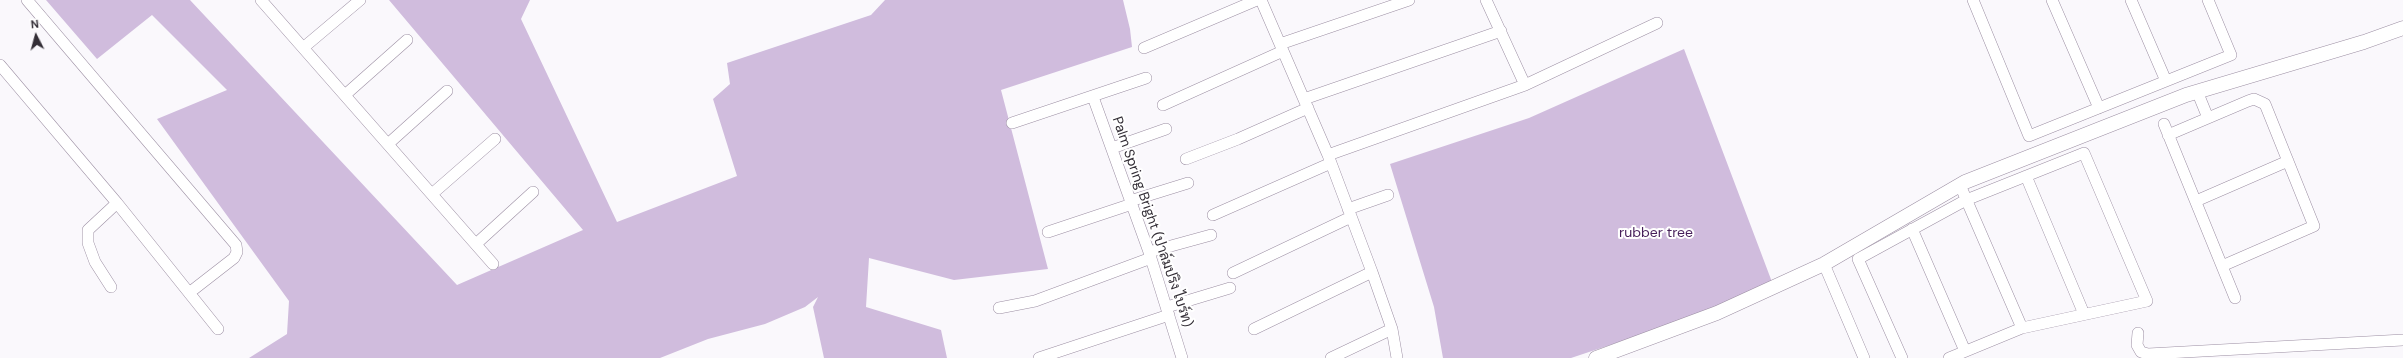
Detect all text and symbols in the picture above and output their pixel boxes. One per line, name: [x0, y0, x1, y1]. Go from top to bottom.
north arrow: [16, 16, 56, 56]
text: N: [30, 17, 39, 31]
street label: Palm Spring Bright (ปาล์มปริง ไบร์ท): [1108, 115, 1196, 329]
park label: rubber tree: [1619, 225, 1693, 241]

